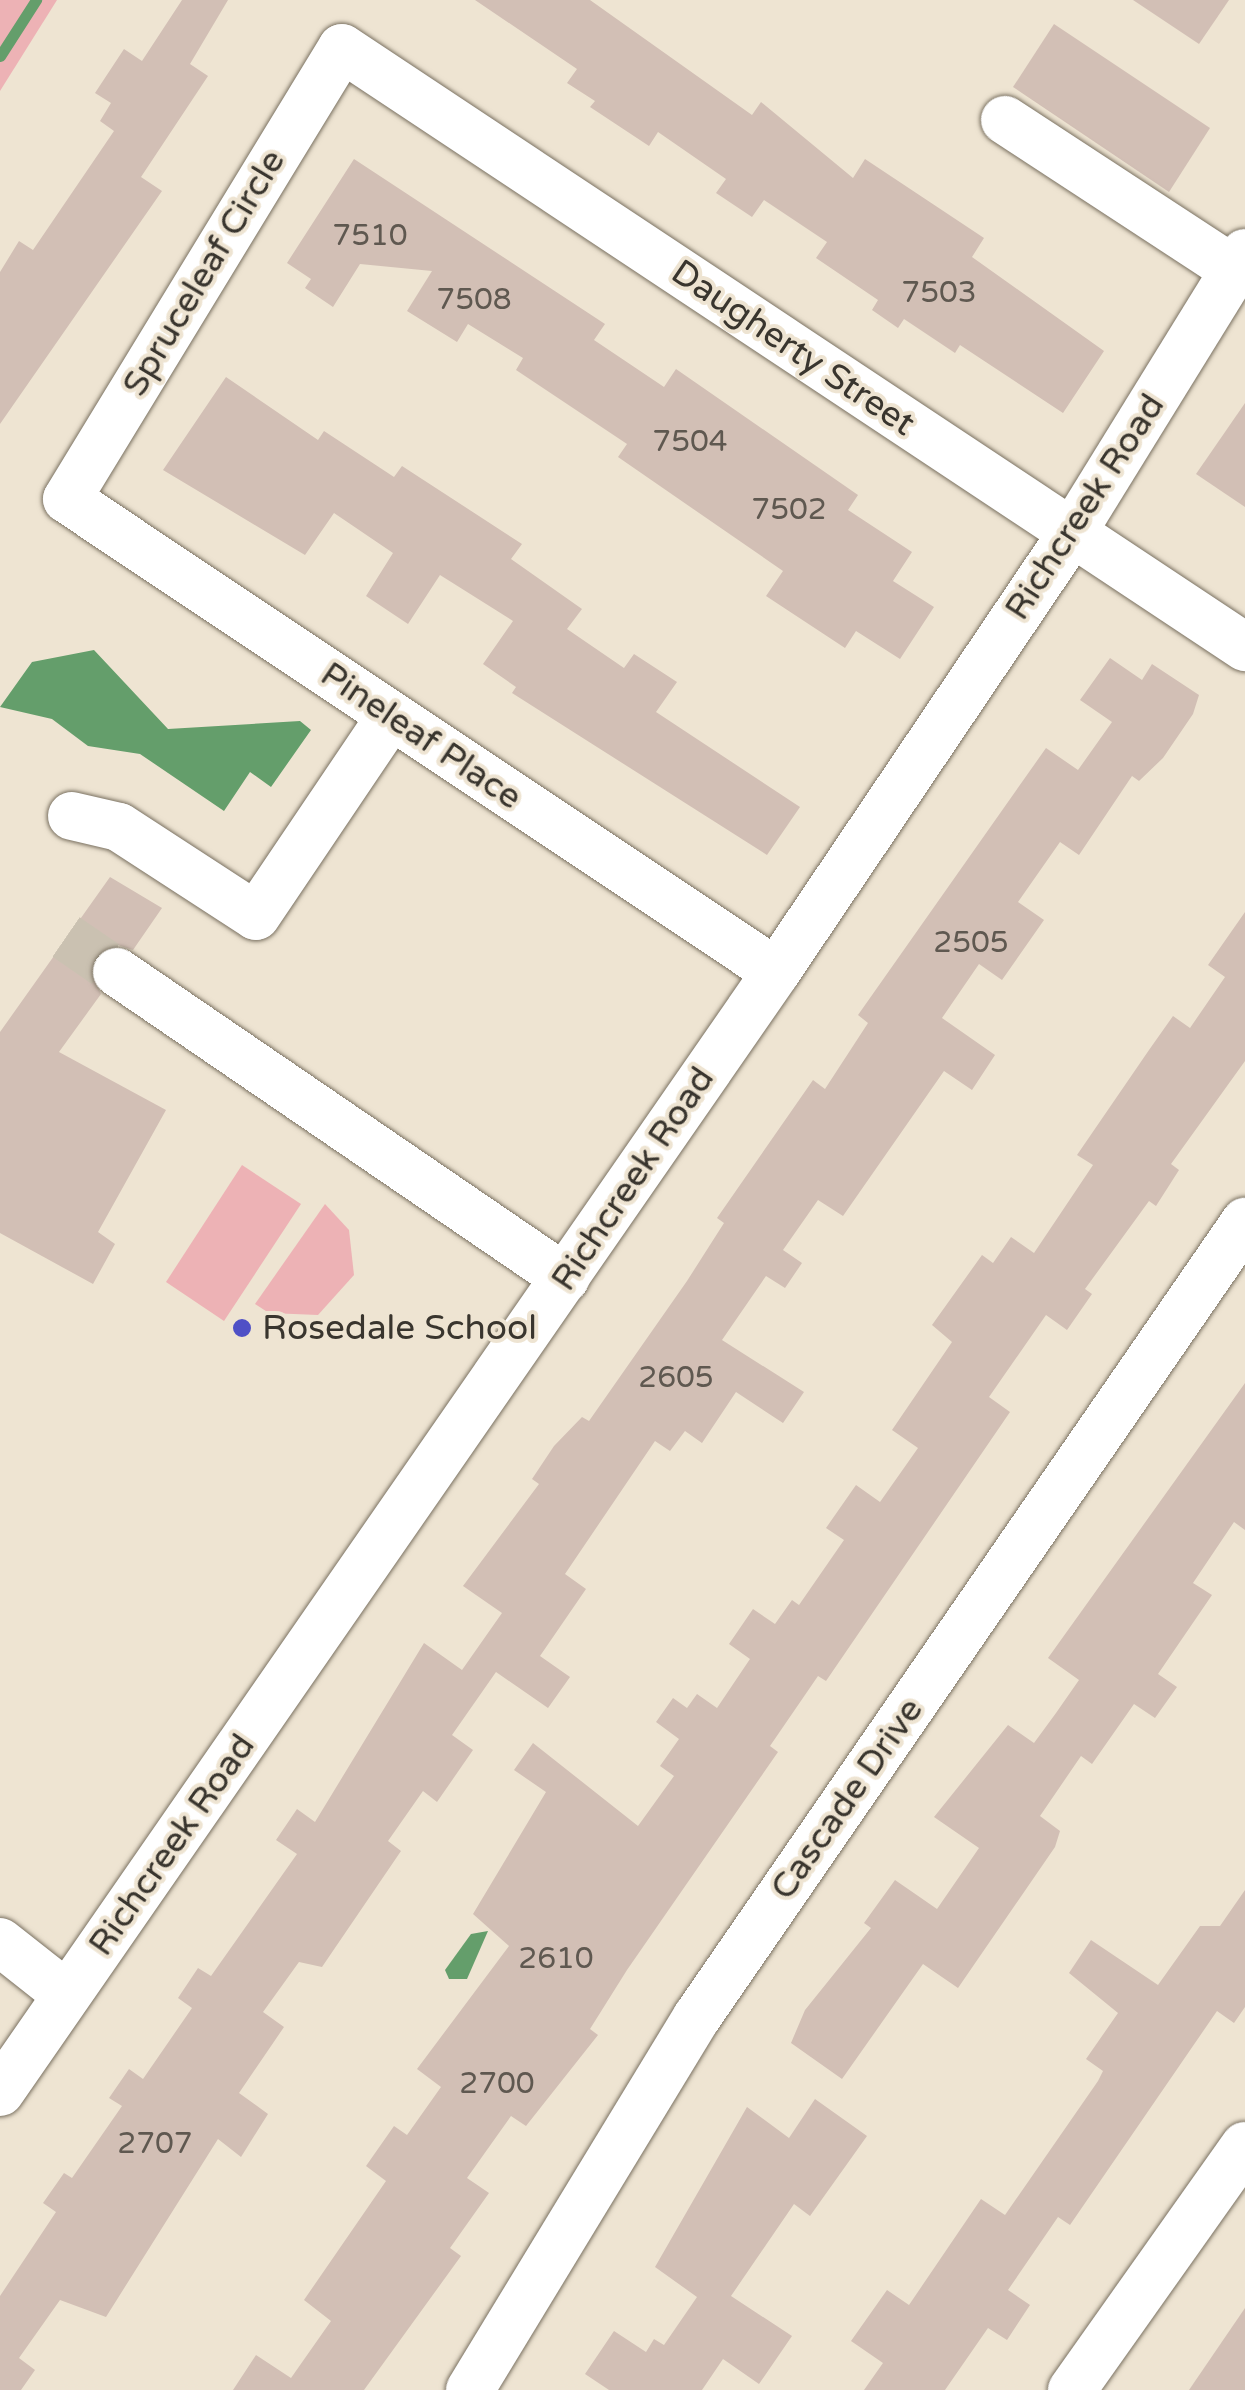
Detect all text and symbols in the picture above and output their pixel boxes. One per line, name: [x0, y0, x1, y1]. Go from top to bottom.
street label: Spruceleaf Circle: [114, 142, 294, 404]
house number: 7510: [332, 218, 408, 254]
street label: Daugherty Street: [663, 251, 923, 445]
house number: 7503: [901, 275, 977, 311]
house number: 7508: [436, 282, 512, 318]
street label: Richcreek Road: [996, 386, 1174, 628]
house number: 7504: [652, 424, 728, 460]
house number: 7502: [751, 492, 827, 528]
street label: Pineleaf Place: [313, 653, 529, 819]
house number: 2505: [933, 925, 1009, 961]
street label: Richcreek Road: [543, 1059, 723, 1299]
place label: Rosedale School: [262, 1307, 537, 1349]
marker: Rosedale School: [231, 1317, 253, 1339]
house number: 2605: [638, 1360, 714, 1396]
street label: Cascade Drive: [762, 1690, 932, 1908]
street label: Richcreek Road: [80, 1726, 264, 1964]
house number: 2610: [518, 1941, 594, 1977]
house number: 2700: [459, 2066, 535, 2102]
house number: 2707: [117, 2126, 193, 2162]

